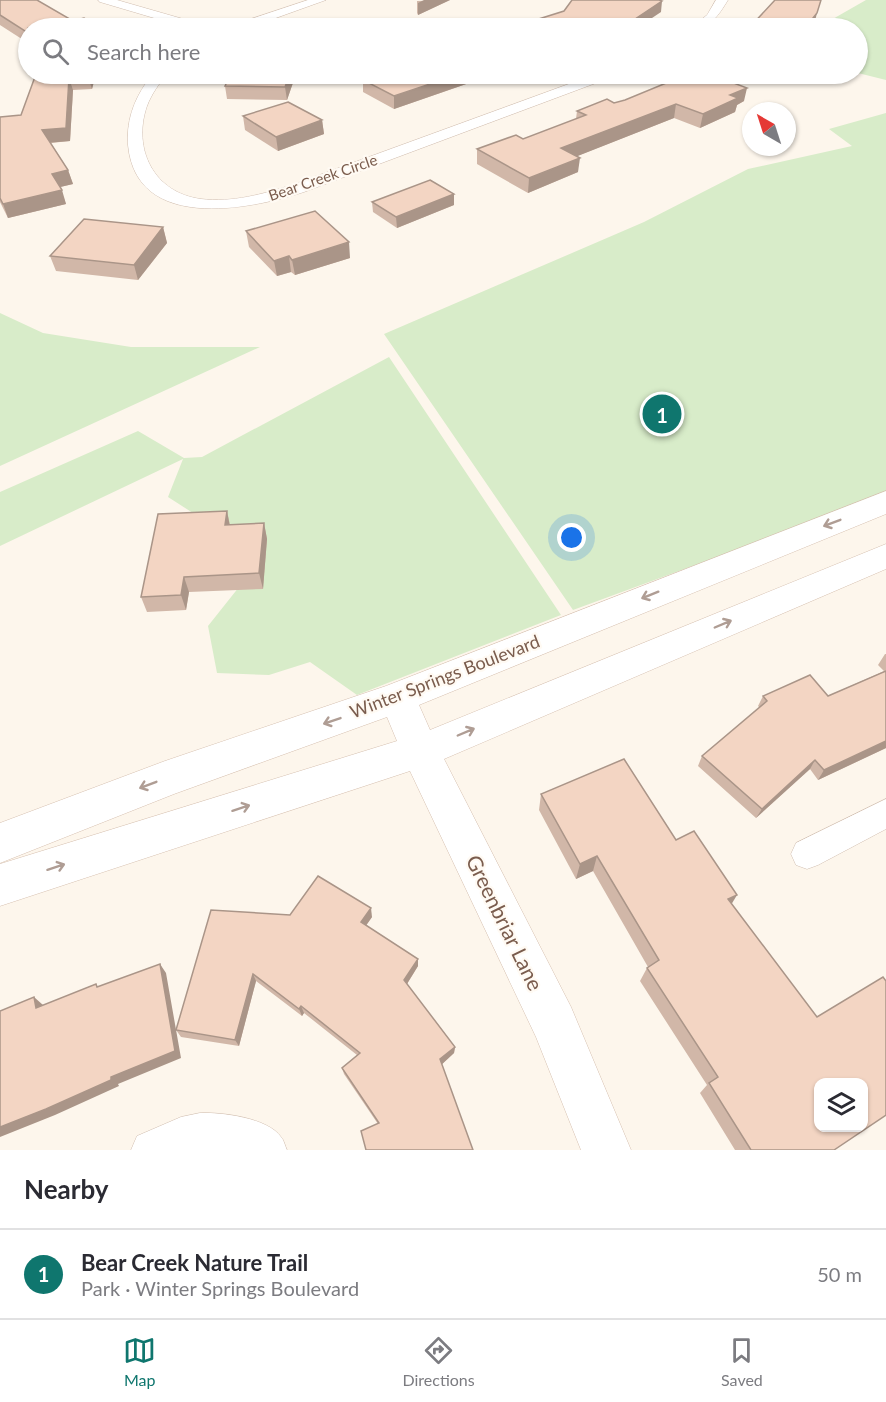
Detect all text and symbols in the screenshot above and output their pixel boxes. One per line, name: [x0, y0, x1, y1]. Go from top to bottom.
search box: [18, 18, 868, 84]
icon: search: [39, 35, 72, 68]
text: Search here: [87, 38, 200, 65]
north arrow: [742, 102, 796, 156]
street label: Bear Creek Circle: [266, 150, 379, 204]
pin: 1: [642, 392, 682, 436]
one-way arrow: [823, 518, 841, 529]
your location: [557, 523, 586, 552]
one-way arrow: [642, 590, 660, 601]
one-way arrow: [714, 618, 732, 629]
street label: Winter Springs Boulevard: [347, 630, 543, 722]
one-way arrow: [323, 716, 342, 727]
one-way arrow: [456, 726, 474, 737]
one-way arrow: [140, 781, 158, 792]
one-way arrow: [231, 802, 250, 813]
street label: Greenbriar Lane: [462, 850, 549, 994]
one-way arrow: [46, 861, 65, 872]
map controls: [814, 1078, 868, 1132]
button: layers: [814, 1078, 868, 1132]
text: Nearby: [24, 1173, 109, 1205]
text: Bear Creek Nature Trail: [81, 1249, 308, 1276]
text: 1: [38, 1262, 49, 1286]
text: 50 m: [817, 1262, 862, 1286]
text: Park · Winter Springs Boulevard: [81, 1276, 359, 1300]
tab: Map: [123, 1334, 156, 1389]
tab: Directions: [402, 1334, 475, 1389]
tab: Saved: [721, 1334, 763, 1389]

